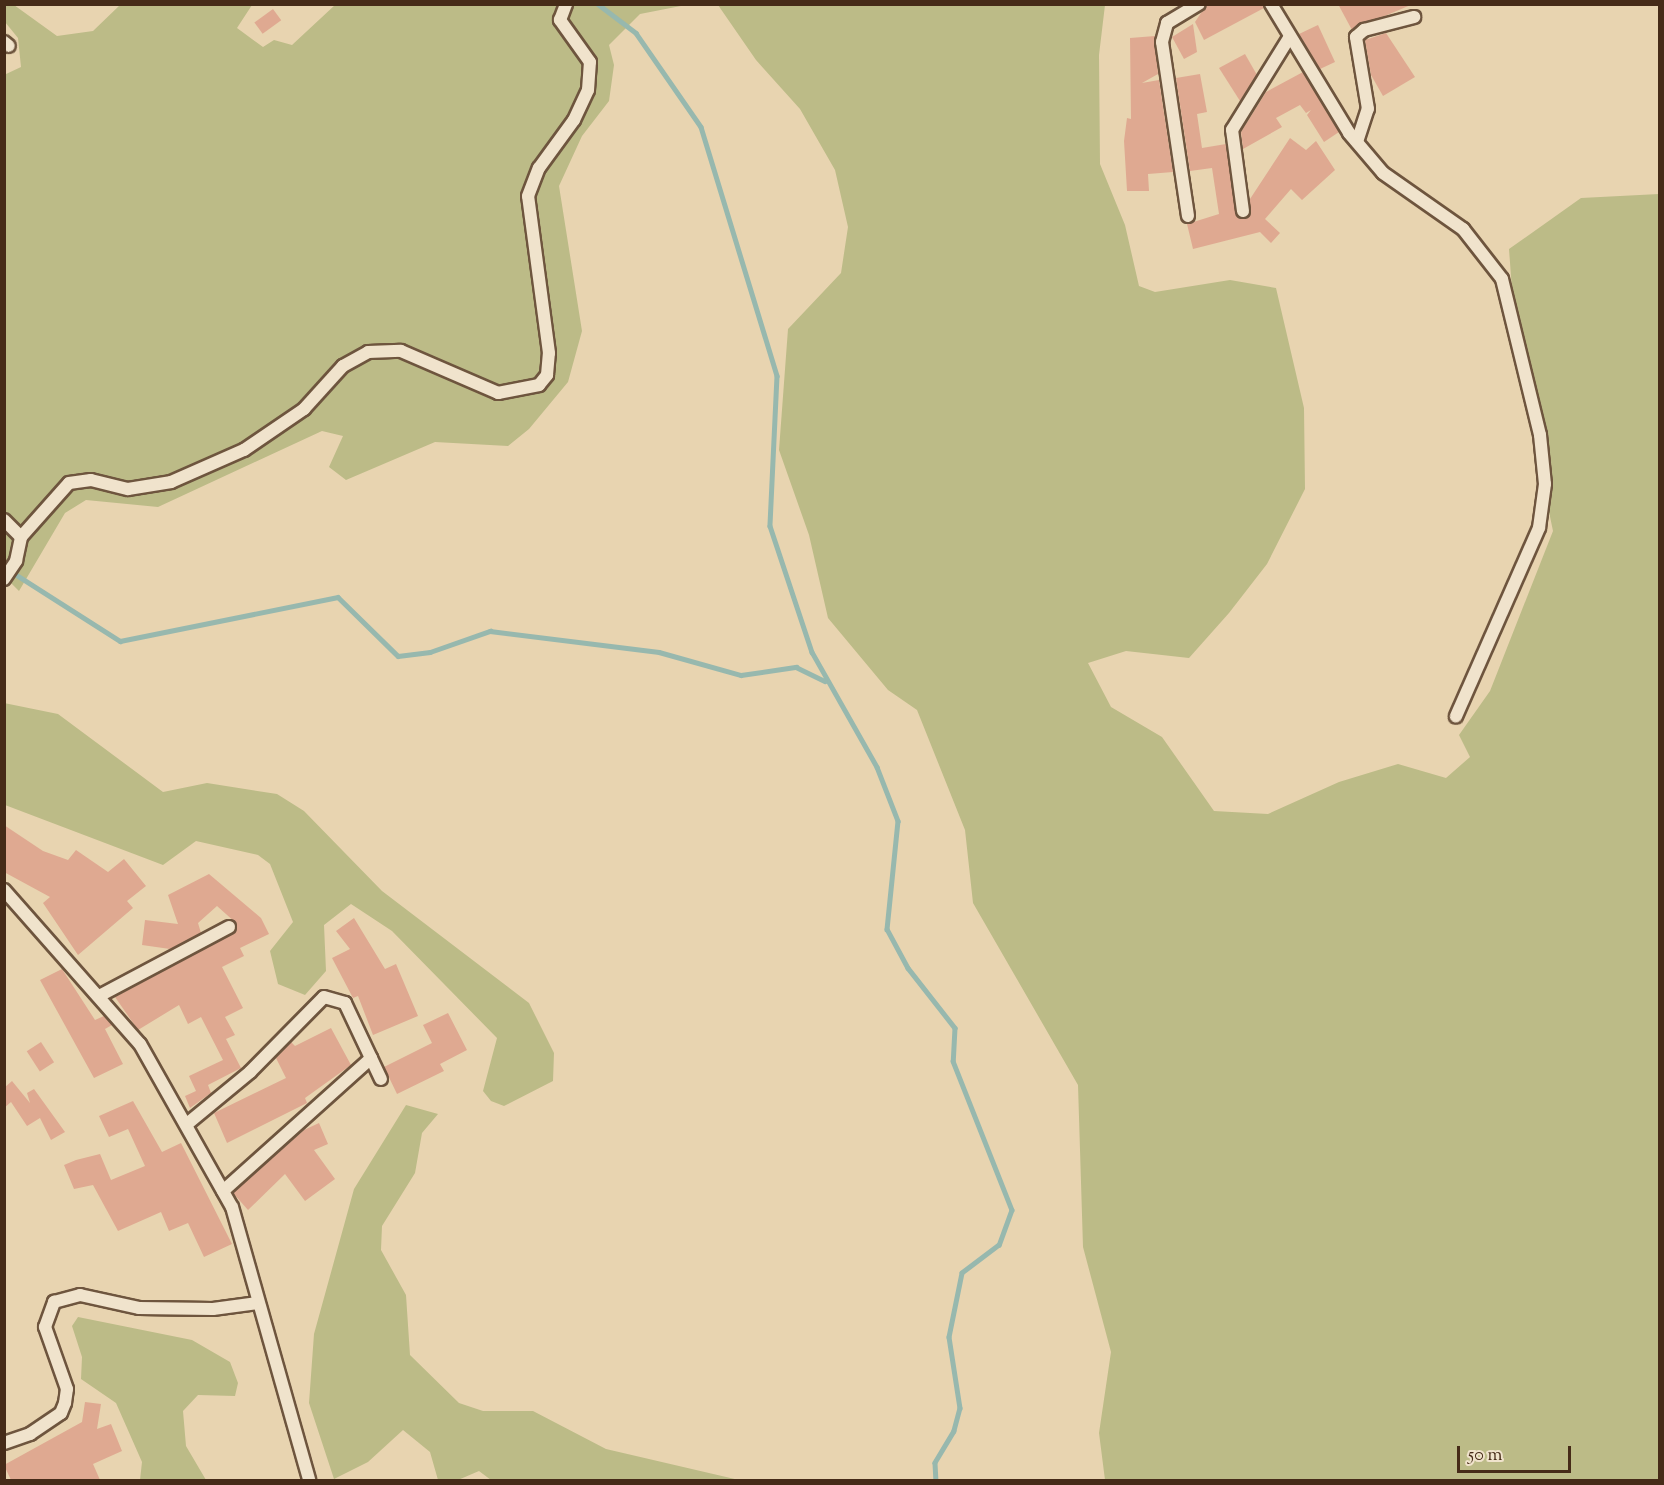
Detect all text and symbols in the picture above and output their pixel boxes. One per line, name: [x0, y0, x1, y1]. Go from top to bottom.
scale bar: [1460, 1434, 1574, 1472]
text: 50 m: [1468, 1443, 1502, 1469]

